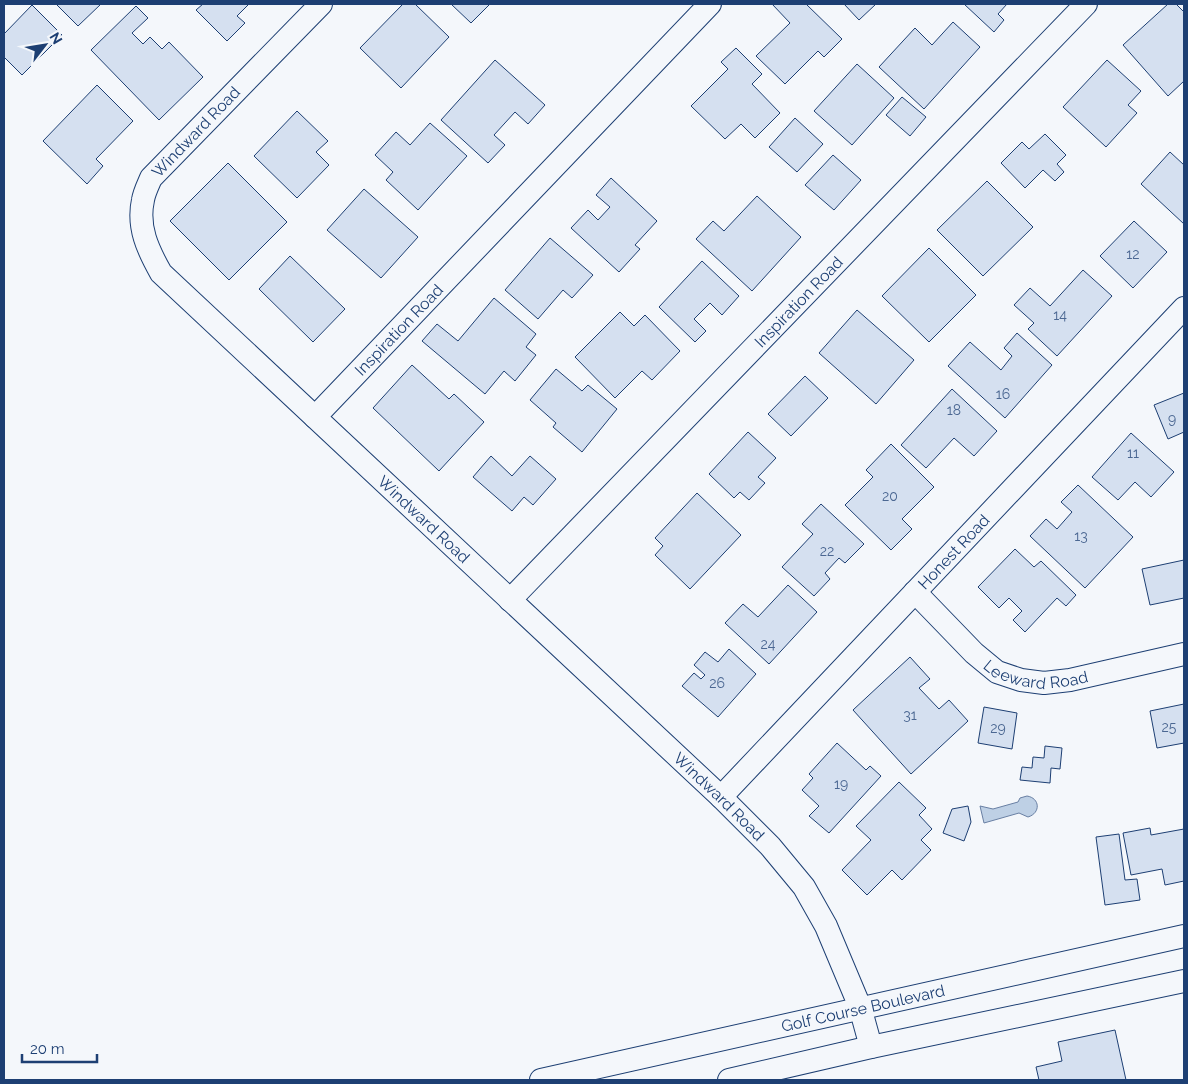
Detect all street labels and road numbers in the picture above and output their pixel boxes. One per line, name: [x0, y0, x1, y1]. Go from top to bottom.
street label: Windward Road: [148, 83, 244, 181]
street label: Inspiration Road: [750, 252, 847, 351]
street label: Inspiration Road: [351, 280, 447, 379]
street label: Windward Road: [374, 472, 474, 567]
street label: Honest Road: [914, 510, 993, 593]
street label: Leeward Road: [980, 656, 1090, 693]
street label: Windward Road: [670, 748, 769, 845]
street label: Golf Course Boulevard: [779, 980, 947, 1035]

